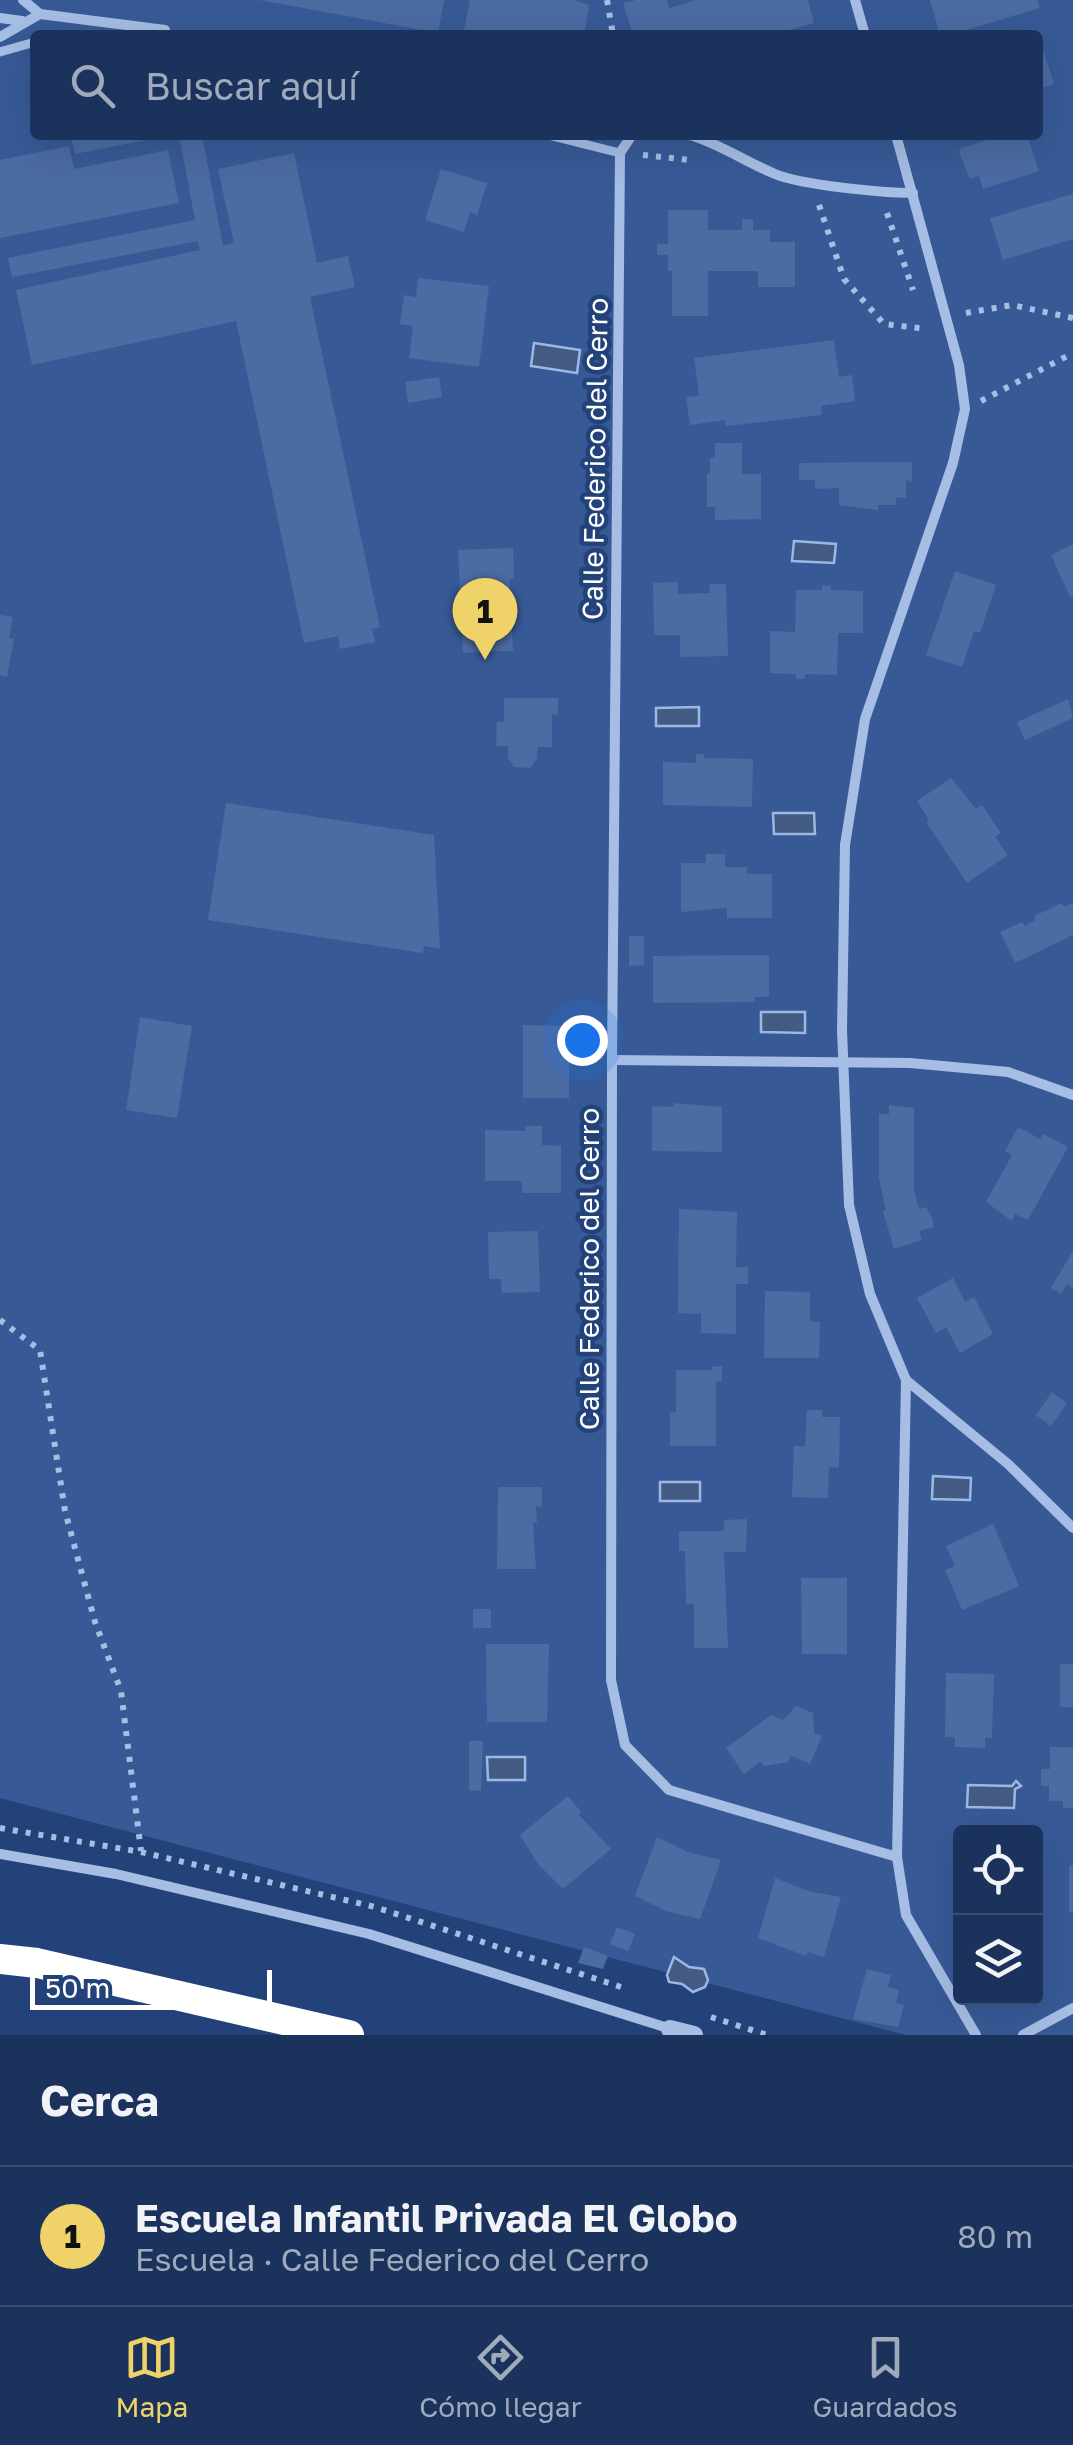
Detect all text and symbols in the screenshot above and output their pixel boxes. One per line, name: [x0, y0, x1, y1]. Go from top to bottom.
search box: [30, 30, 1043, 140]
icon: search: [65, 58, 120, 113]
text: Buscar aquí: [145, 63, 358, 108]
street label: Calle Federico del Cerro: [575, 298, 614, 620]
pin: 1: [452, 578, 518, 660]
your location: [557, 1015, 608, 1066]
street label: Calle Federico del Cerro: [572, 1108, 605, 1430]
map controls: [953, 1825, 1043, 2005]
button: locate: [953, 1825, 1043, 1915]
button: layers: [953, 1915, 1043, 2005]
scale bar: [30, 1965, 272, 2010]
text: 50 m: [45, 1971, 110, 2004]
text: Cerca: [40, 2075, 159, 2125]
text: Escuela Infantil Privada El Globo: [135, 2195, 738, 2240]
text: 1: [64, 2217, 81, 2255]
text: 80 m: [957, 2217, 1033, 2255]
text: Escuela · Calle Federico del Cerro: [135, 2240, 649, 2278]
tab: Mapa: [115, 2330, 188, 2423]
tab: Cómo llegar: [419, 2330, 582, 2423]
tab: Guardados: [812, 2330, 958, 2423]

